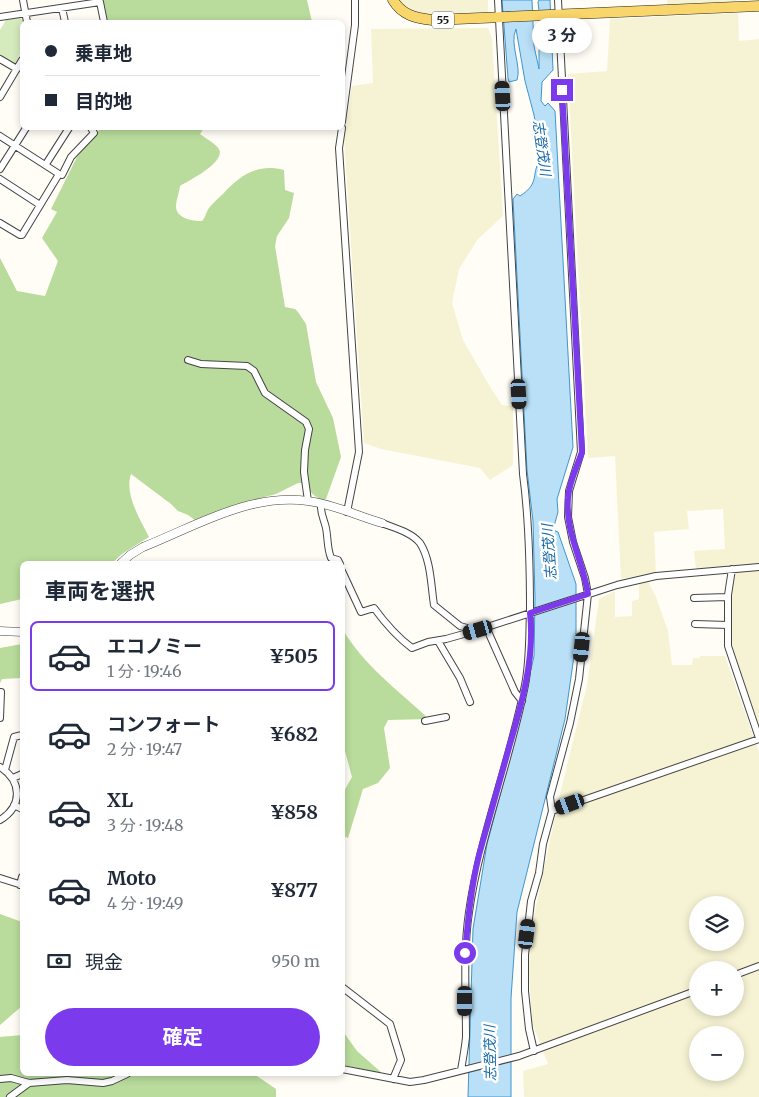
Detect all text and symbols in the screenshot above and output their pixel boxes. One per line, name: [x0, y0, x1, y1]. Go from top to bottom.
road number: 55: [432, 12, 454, 28]
callout: 3 分: [532, 18, 592, 52]
text: 3 分: [548, 25, 576, 45]
text: 乗車地: [75, 41, 132, 65]
route end: [551, 79, 573, 101]
car: [494, 81, 511, 111]
text: 目的地: [75, 89, 132, 113]
water label: 志登茂川: [529, 119, 555, 179]
car: [510, 379, 527, 409]
water label: 志登茂川: [538, 521, 560, 581]
text: 車両を選択: [45, 577, 155, 605]
car: [461, 619, 494, 641]
car: [572, 631, 591, 663]
icon: car: [47, 634, 92, 679]
text: エコノミー: [107, 634, 202, 658]
text: ¥505: [269, 644, 318, 668]
text: 1 分 · 19:46: [107, 661, 182, 681]
icon: car: [47, 712, 92, 757]
text: コンフォート: [107, 712, 220, 736]
text: ¥682: [269, 722, 318, 746]
text: 2 分 · 19:47: [107, 739, 182, 759]
text: XL: [107, 788, 133, 812]
icon: car: [47, 790, 92, 835]
car: [553, 792, 586, 816]
text: ¥858: [270, 800, 318, 824]
text: 3 分 · 19:48: [107, 815, 184, 835]
text: Moto: [107, 866, 156, 890]
icon: car: [47, 868, 92, 913]
text: ¥877: [270, 878, 318, 902]
text: 4 分 · 19:49: [107, 893, 184, 913]
map controls: [689, 896, 744, 1081]
button: layers: [689, 896, 744, 951]
car: [517, 918, 536, 950]
route start: [454, 942, 476, 964]
icon: cash: [45, 947, 73, 975]
text: 現金: [85, 950, 123, 974]
text: 950 m: [272, 951, 320, 971]
button: +: [689, 961, 744, 1016]
car: [457, 986, 472, 1016]
button: 確定: [45, 1008, 320, 1066]
water label: 志登茂川: [480, 1023, 499, 1081]
button: −: [689, 1026, 744, 1081]

